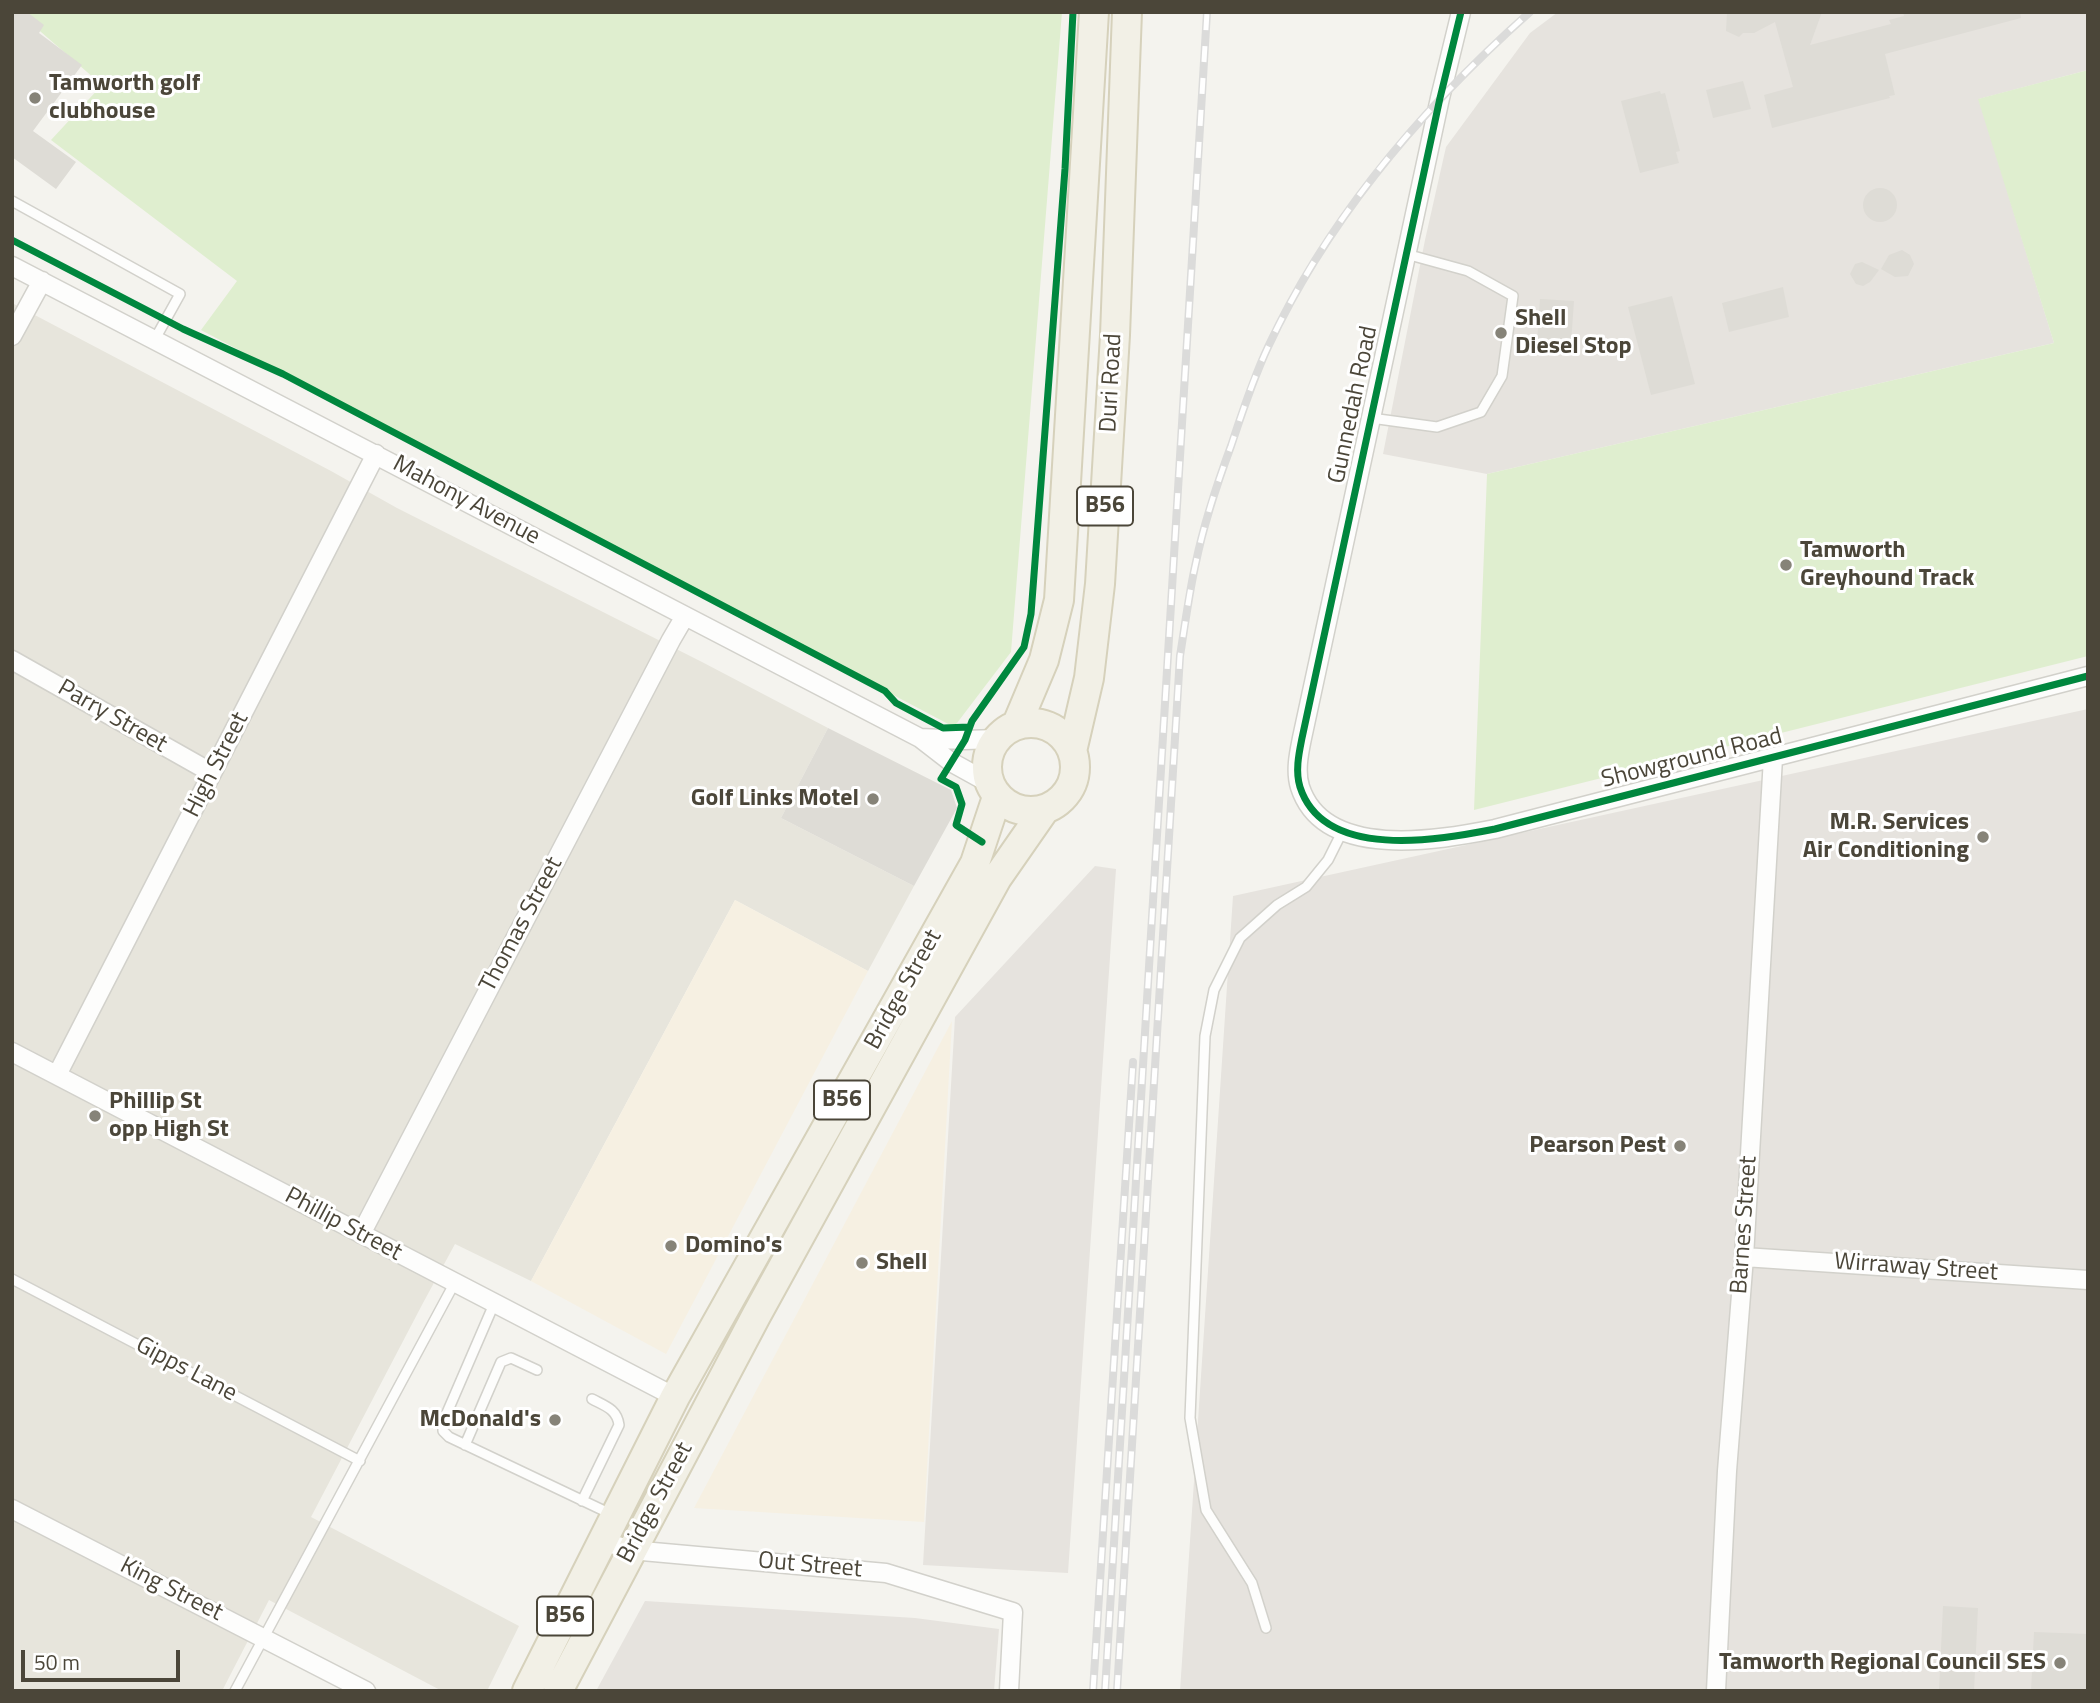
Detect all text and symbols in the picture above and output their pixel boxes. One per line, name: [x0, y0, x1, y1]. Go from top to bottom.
place label: Tamworth golf clubhouse: [49, 70, 200, 126]
marker: Tamworth golf clubhouse: [27, 90, 43, 106]
place label: Shell Diesel Stop: [1515, 305, 1632, 361]
street label: Gunnedah Road: [1323, 324, 1385, 486]
marker: Shell Diesel Stop: [1493, 325, 1509, 341]
street label: Duri Road: [1095, 333, 1129, 433]
street label: Mahony Avenue: [388, 450, 544, 552]
road number: B56: [1077, 486, 1133, 526]
place label: Tamworth Greyhound Track: [1800, 537, 1974, 593]
marker: Tamworth Greyhound Track: [1778, 557, 1794, 573]
street label: Parry Street: [52, 674, 172, 760]
street label: High Street: [178, 708, 256, 822]
street label: Showground Road: [1599, 723, 1785, 795]
place label: Golf Links Motel: [691, 785, 859, 813]
marker: Golf Links Motel: [865, 791, 881, 807]
place label: M.R. Services Air Conditioning: [1803, 809, 1969, 865]
marker: M.R. Services Air Conditioning: [1975, 829, 1991, 845]
street label: Thomas Street: [474, 853, 570, 997]
street label: Bridge Street: [859, 925, 949, 1055]
road number: B56: [814, 1080, 870, 1120]
place label: Phillip St opp High St: [109, 1088, 229, 1144]
marker: Phillip St opp High St: [87, 1108, 103, 1124]
place label: Pearson Pest: [1529, 1132, 1666, 1160]
marker: Pearson Pest: [1672, 1138, 1688, 1154]
street label: Barnes Street: [1726, 1155, 1764, 1295]
street label: Phillip Street: [280, 1182, 406, 1268]
place label: Domino's: [685, 1232, 782, 1260]
marker: Domino's: [663, 1238, 679, 1254]
street label: Wirraway Street: [1833, 1248, 1999, 1288]
place label: Shell: [876, 1249, 928, 1277]
marker: Shell: [854, 1255, 870, 1271]
street label: Gipps Lane: [131, 1331, 241, 1409]
place label: McDonald's: [420, 1406, 541, 1434]
marker: McDonald's: [547, 1412, 563, 1428]
street label: Bridge Street: [612, 1438, 700, 1568]
street label: Out Street: [757, 1547, 863, 1585]
street label: King Street: [115, 1552, 227, 1628]
road number: B56: [537, 1596, 593, 1636]
scale bar: [24, 1636, 184, 1680]
text: 50 m: [34, 1646, 80, 1678]
place label: Tamworth Regional Council SES: [1719, 1649, 2046, 1677]
marker: Tamworth Regional Council SES: [2052, 1655, 2068, 1671]

